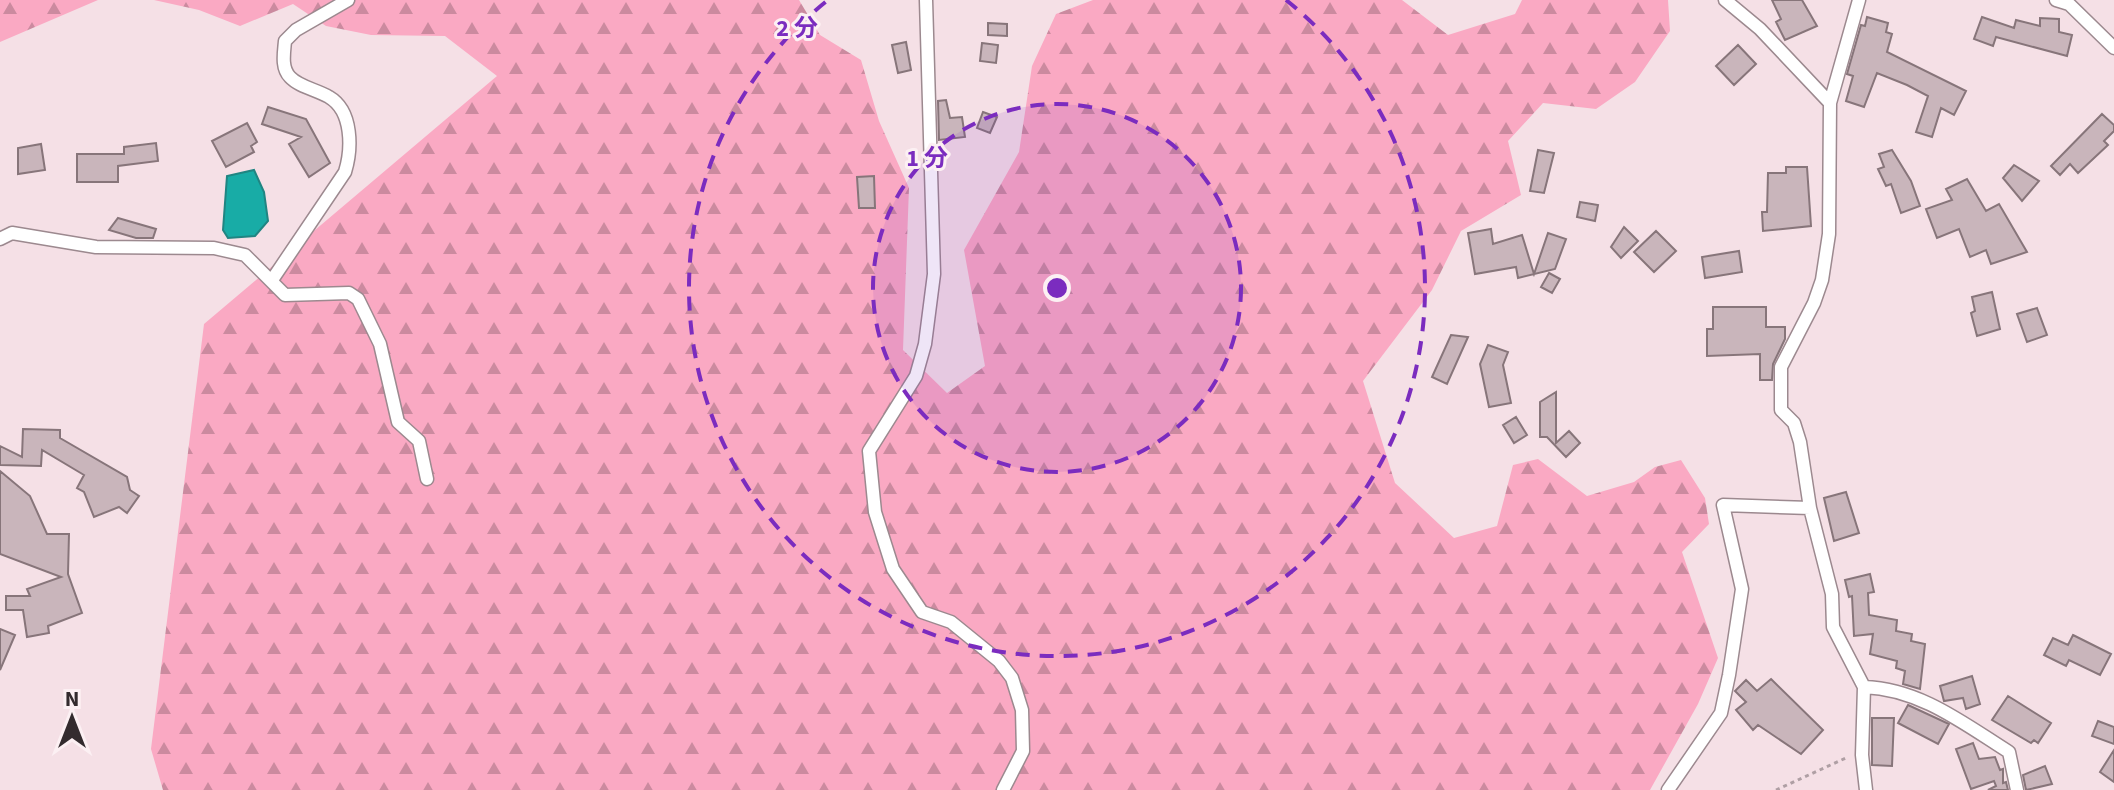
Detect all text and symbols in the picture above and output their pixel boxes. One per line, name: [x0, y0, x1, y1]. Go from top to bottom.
text: 2 分: [776, 11, 818, 46]
text: 1 分: [906, 141, 948, 176]
centre of rings: [1043, 274, 1071, 302]
north arrow: [32, 678, 112, 758]
text: N: [65, 683, 79, 715]

